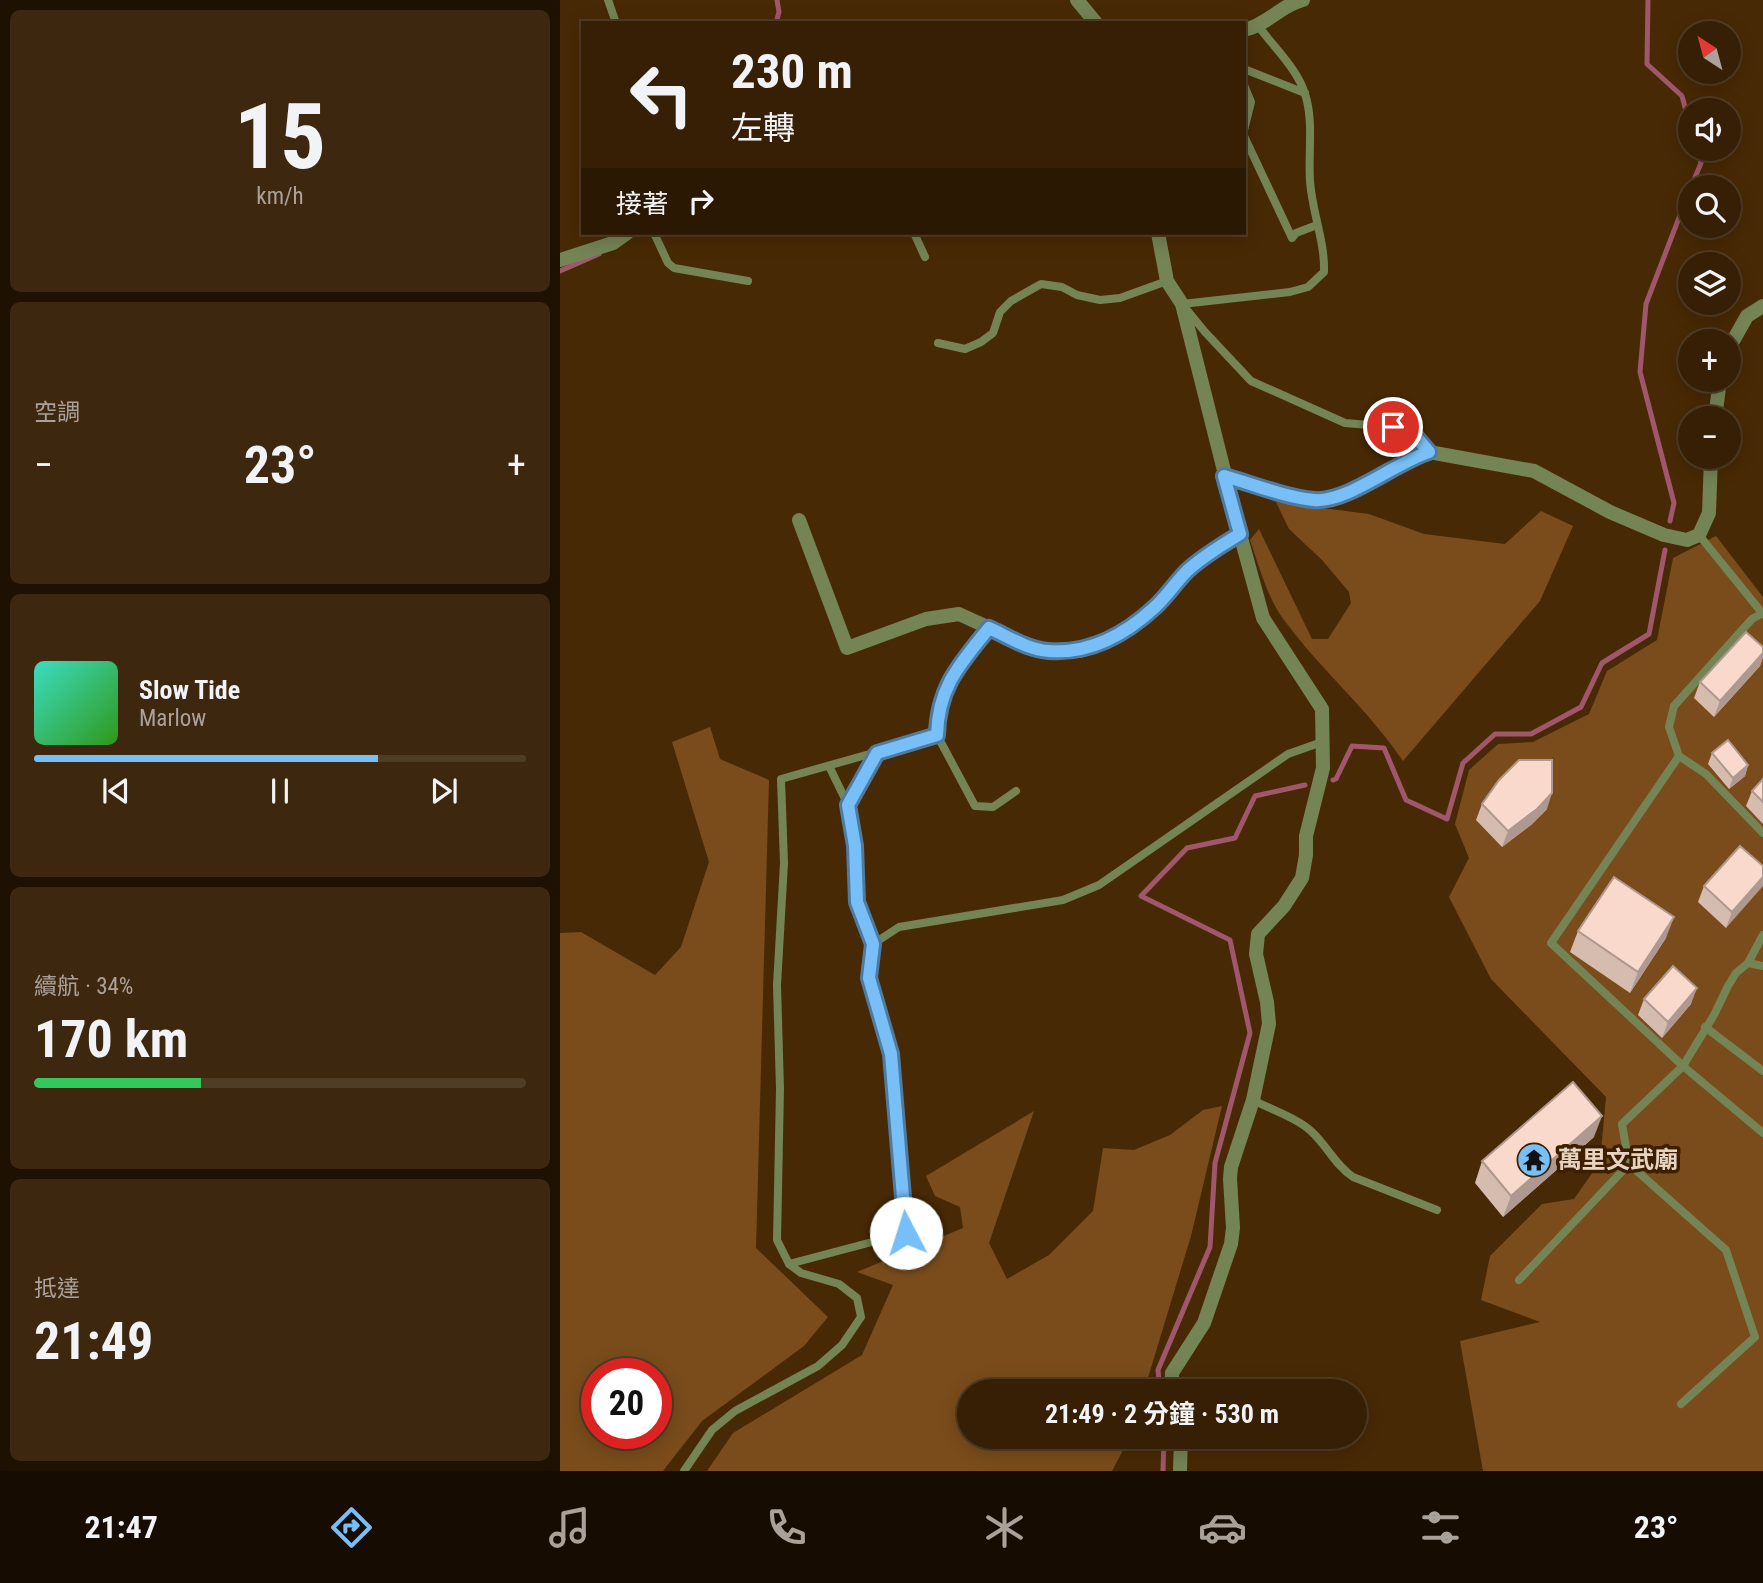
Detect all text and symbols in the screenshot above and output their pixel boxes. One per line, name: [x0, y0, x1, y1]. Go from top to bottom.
north arrow: [1678, 21, 1741, 84]
map controls: [1678, 21, 1741, 469]
text: 230 m: [731, 43, 853, 100]
icon: left: [616, 49, 707, 140]
text: 15: [234, 84, 326, 190]
button: sound: [1678, 98, 1741, 161]
text: 左轉: [731, 109, 795, 147]
button: search: [1678, 175, 1741, 238]
icon: right: [682, 182, 720, 220]
text: km/h: [256, 183, 304, 210]
text: 接著: [616, 189, 668, 219]
button: layers: [1678, 252, 1741, 315]
button: +: [1678, 329, 1741, 392]
pin: [1363, 397, 1423, 457]
text: 空調: [34, 399, 80, 426]
button: −: [1678, 406, 1741, 469]
icon: arrive: [1374, 408, 1412, 446]
text: 23°: [244, 435, 316, 496]
text: −: [34, 443, 53, 487]
text: +: [507, 443, 526, 487]
text: Slow Tide: [139, 675, 240, 705]
text: Marlow: [139, 705, 206, 732]
icon: previous: [97, 772, 135, 810]
icon: pause: [261, 772, 299, 810]
icon: next: [425, 772, 463, 810]
text: 續航 · 34%: [34, 973, 133, 1000]
text: 170 km: [34, 1009, 188, 1070]
temple icon: 萬里文武廟: [1515, 1141, 1553, 1179]
place label: 萬里文武廟: [1558, 1146, 1678, 1174]
position arrow: [869, 1196, 943, 1270]
text: 抵達: [34, 1275, 80, 1302]
text: 21:49: [34, 1311, 153, 1372]
speed limit sign: 20: [581, 1358, 672, 1449]
text: 21:49 · 2 分鐘 · 530 m: [1045, 1399, 1279, 1429]
icon: directions: [327, 1503, 376, 1552]
icon: music: [545, 1503, 594, 1552]
icon: phone: [762, 1503, 811, 1552]
icon: climate: [980, 1503, 1029, 1552]
icon: car: [1198, 1503, 1247, 1552]
icon: filters: [1416, 1503, 1465, 1552]
text: 21:47: [84, 1508, 158, 1546]
text: 23°: [1634, 1508, 1679, 1546]

